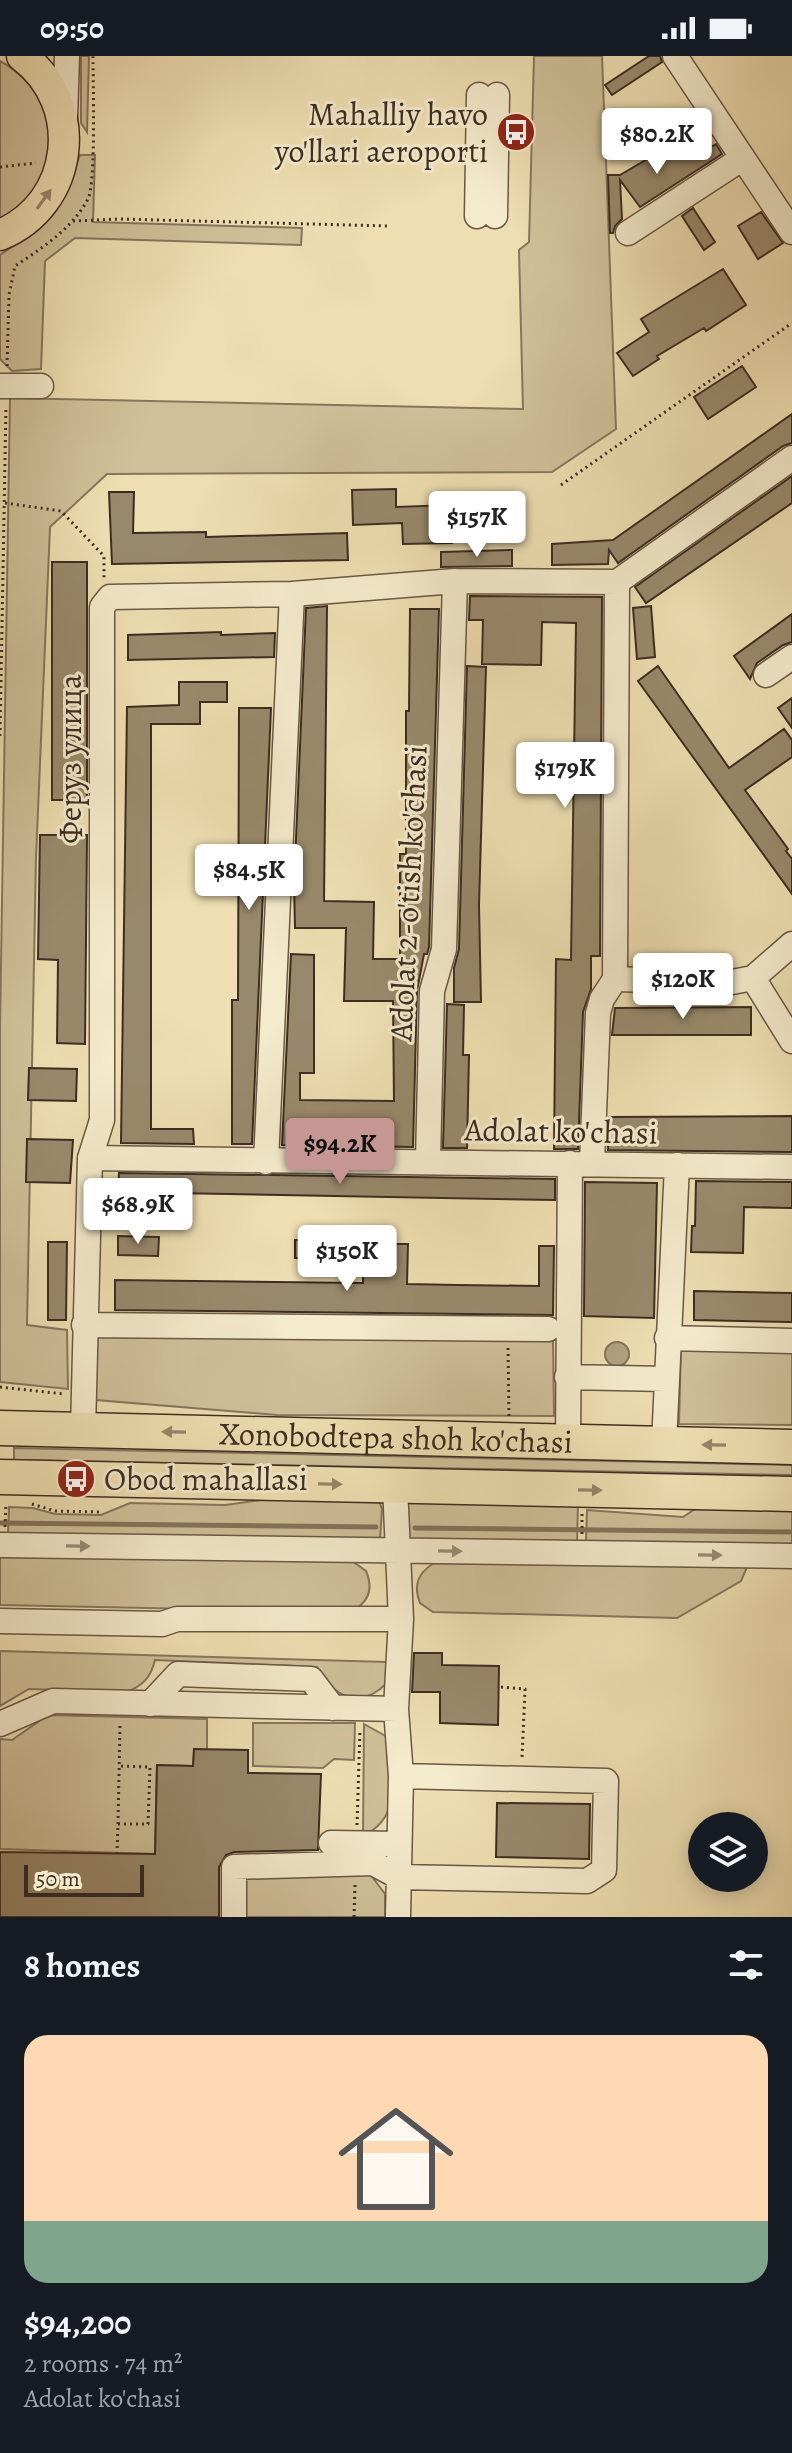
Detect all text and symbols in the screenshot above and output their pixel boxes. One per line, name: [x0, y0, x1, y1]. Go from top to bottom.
text: 09:50: [40, 8, 104, 48]
place label: Mahalliy havo yo'llari aeroporti: [274, 92, 488, 173]
pin: $80.2K: [592, 108, 722, 176]
bus stop icon: Mahalliy havo yo'llari aeroporti: [495, 111, 537, 153]
text: $80.2K: [620, 116, 694, 151]
one-way arrow: [36, 189, 52, 210]
pin: $157K: [421, 491, 533, 559]
text: $157K: [447, 499, 507, 534]
street label: Феруз улица: [48, 674, 92, 844]
pin: $179K: [509, 742, 621, 810]
street label: Adolat 2-o'tish ko'chasi: [378, 744, 438, 1043]
text: $179K: [534, 750, 596, 785]
pin: $84.5K: [184, 844, 314, 912]
text: $84.5K: [213, 852, 285, 887]
pin: $120K: [627, 953, 739, 1021]
text: $120K: [651, 961, 715, 996]
street label: Adolat ko'chasi: [463, 1107, 658, 1155]
pin: $94.2K: [275, 1118, 405, 1186]
text: $94.2K: [303, 1126, 377, 1161]
pin: $68.9K: [73, 1178, 203, 1246]
text: $68.9K: [101, 1186, 175, 1221]
pin: $150K: [291, 1225, 403, 1293]
text: $150K: [316, 1233, 378, 1268]
street label: Xonobodtepa shoh ko'chasi: [219, 1411, 573, 1464]
one-way arrow: [161, 1426, 186, 1439]
one-way arrow: [701, 1439, 726, 1452]
place label: Obod mahallasi: [104, 1457, 308, 1501]
bus stop icon: Obod mahallasi: [55, 1458, 97, 1500]
one-way arrow: [318, 1478, 343, 1491]
one-way arrow: [578, 1484, 603, 1496]
one-way arrow: [66, 1540, 91, 1552]
one-way arrow: [438, 1545, 463, 1557]
one-way arrow: [698, 1549, 723, 1561]
map controls: [688, 1812, 768, 1892]
button: layers: [688, 1812, 768, 1892]
scale bar: [24, 1861, 144, 1897]
text: 50 m: [36, 1864, 80, 1894]
text: 8 homes: [24, 1942, 140, 1989]
icon: filters: [724, 1943, 768, 1987]
icon: home: [324, 2087, 468, 2231]
text: $94,200: [24, 2299, 131, 2346]
text: 2 rooms · 74 m²: [24, 2346, 183, 2381]
text: Adolat ko'chasi: [24, 2381, 181, 2416]

